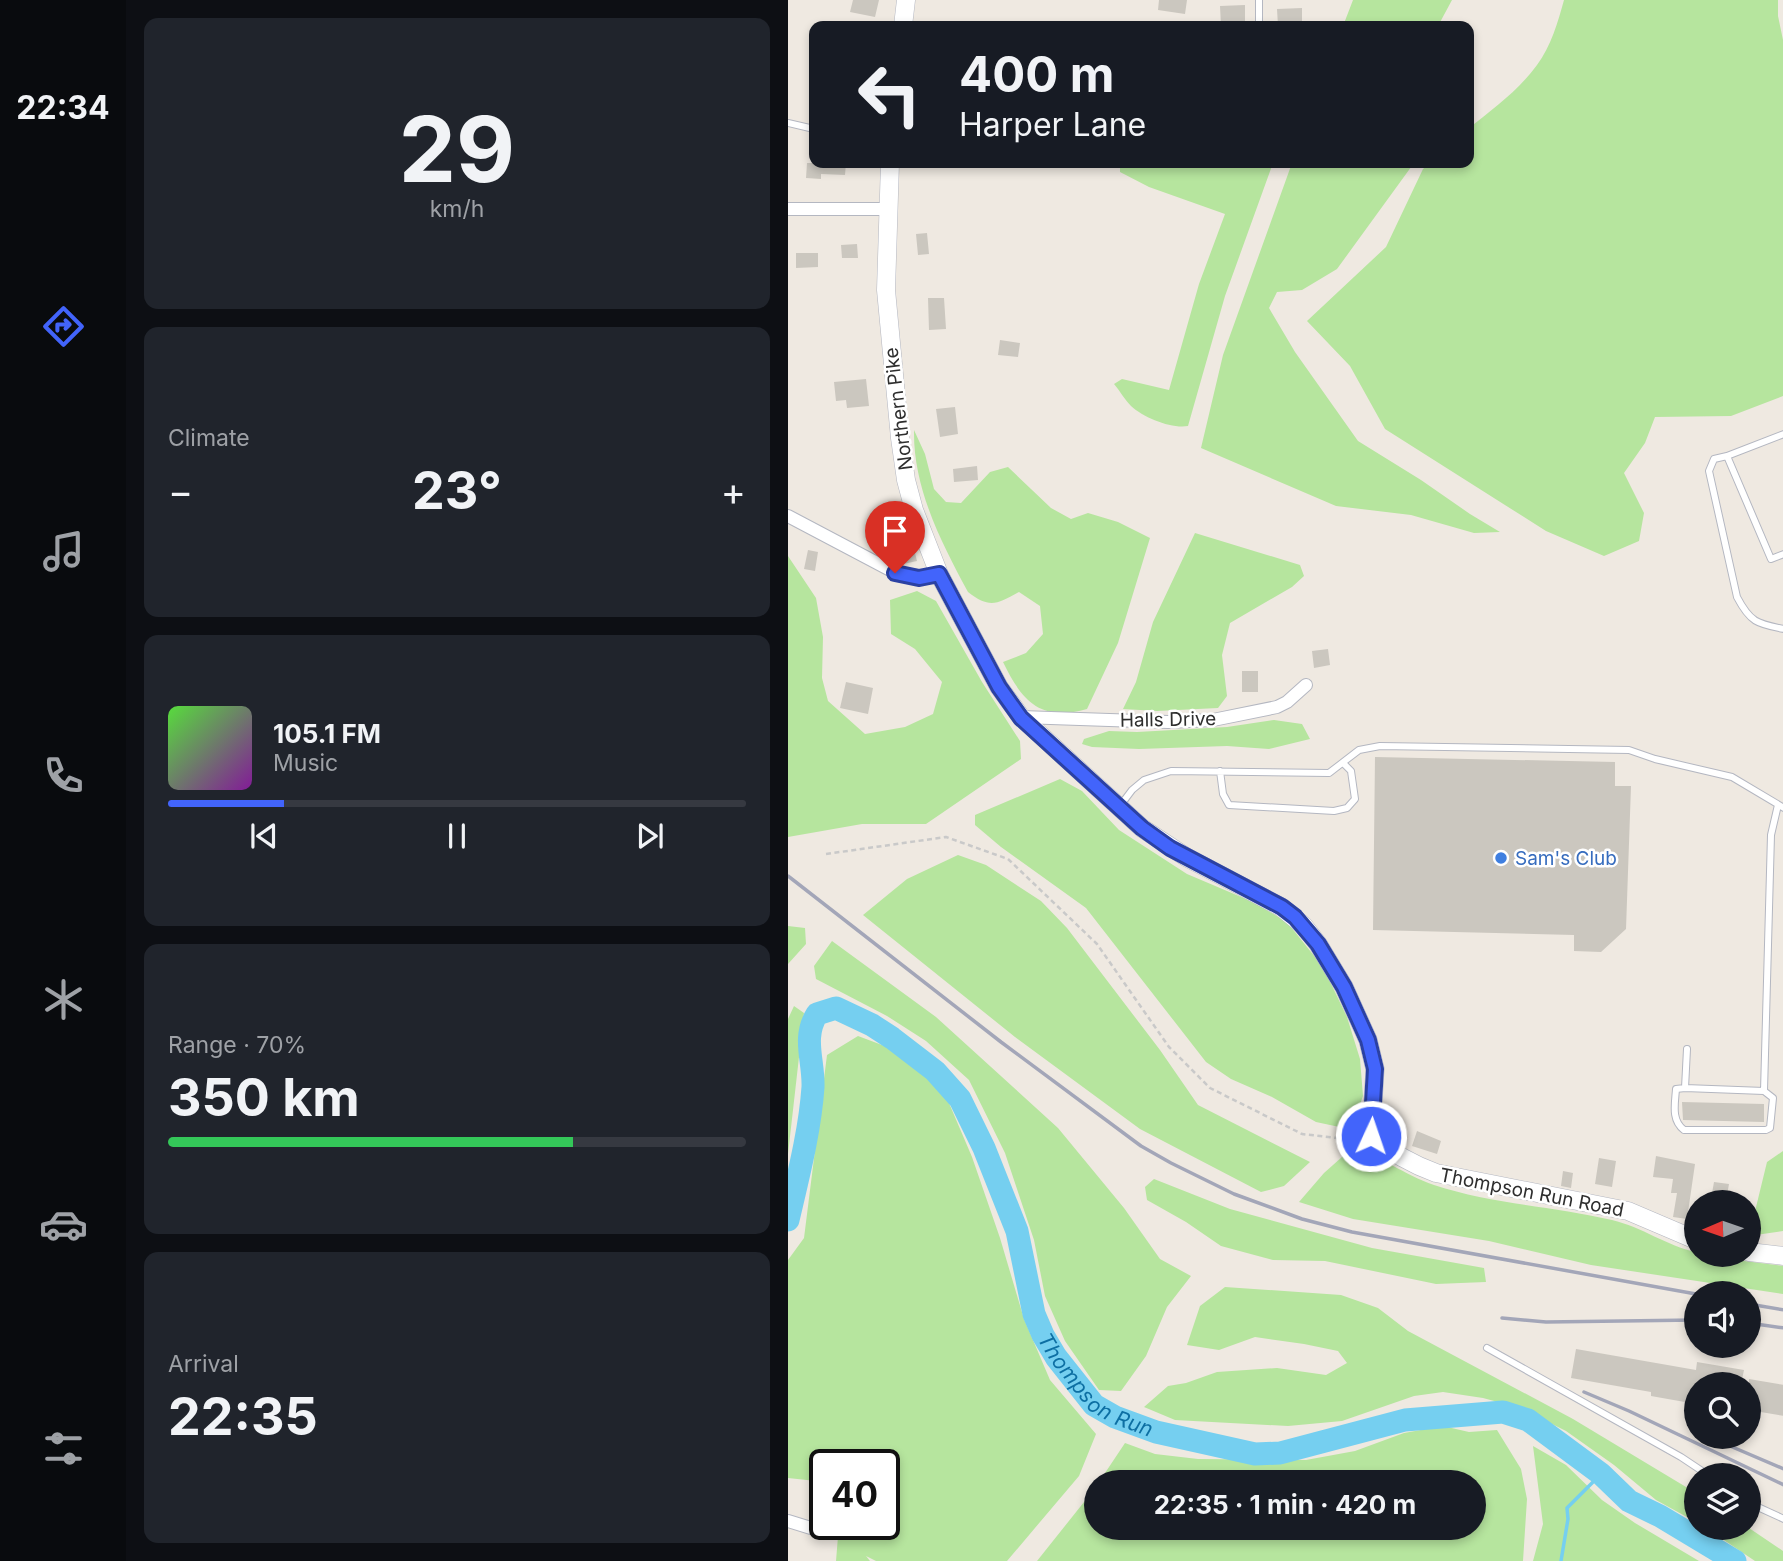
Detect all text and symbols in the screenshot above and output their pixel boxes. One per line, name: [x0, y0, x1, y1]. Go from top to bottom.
text: 400 m: [959, 45, 1115, 104]
icon: left: [844, 49, 935, 140]
text: 22:34: [16, 88, 110, 127]
text: 29: [399, 94, 515, 204]
text: Harper Lane: [959, 105, 1146, 144]
text: km/h: [430, 195, 484, 223]
icon: directions: [39, 302, 88, 351]
street label: Northern Pike: [880, 346, 917, 472]
text: Climate: [168, 424, 250, 452]
text: 23°: [412, 459, 502, 522]
text: −: [168, 468, 193, 514]
text: +: [721, 468, 746, 514]
pin: [865, 501, 925, 573]
icon: arrive: [876, 512, 914, 550]
icon: music: [39, 527, 88, 576]
street label: Halls Drive: [1120, 707, 1216, 732]
text: 105.1 FM: [273, 718, 381, 749]
text: Music: [273, 749, 338, 777]
icon: phone: [39, 751, 88, 800]
icon: previous: [245, 817, 283, 855]
icon: pause: [438, 817, 476, 855]
icon: next: [631, 817, 669, 855]
place label: Sam's Club: [1515, 847, 1617, 870]
marker: Sam's Club: [1493, 850, 1509, 866]
icon: climate: [39, 975, 88, 1024]
text: Range · 70%: [168, 1031, 306, 1059]
text: 350 km: [168, 1066, 360, 1129]
position arrow: [1334, 1099, 1408, 1173]
street label: Thompson Run Road: [1438, 1163, 1626, 1222]
north arrow: [1684, 1190, 1761, 1267]
map controls: [1684, 1190, 1761, 1540]
icon: car: [39, 1200, 88, 1249]
button: sound: [1684, 1281, 1761, 1358]
water label: Thompson Run: [1033, 1328, 1156, 1442]
text: Arrival: [168, 1350, 239, 1378]
button: search: [1684, 1372, 1761, 1449]
text: 22:35: [168, 1385, 318, 1448]
icon: filters: [39, 1424, 88, 1473]
speed limit sign: 40: [809, 1449, 900, 1540]
button: layers: [1684, 1463, 1761, 1540]
text: 22:35 · 1 min · 420 m: [1154, 1489, 1416, 1520]

